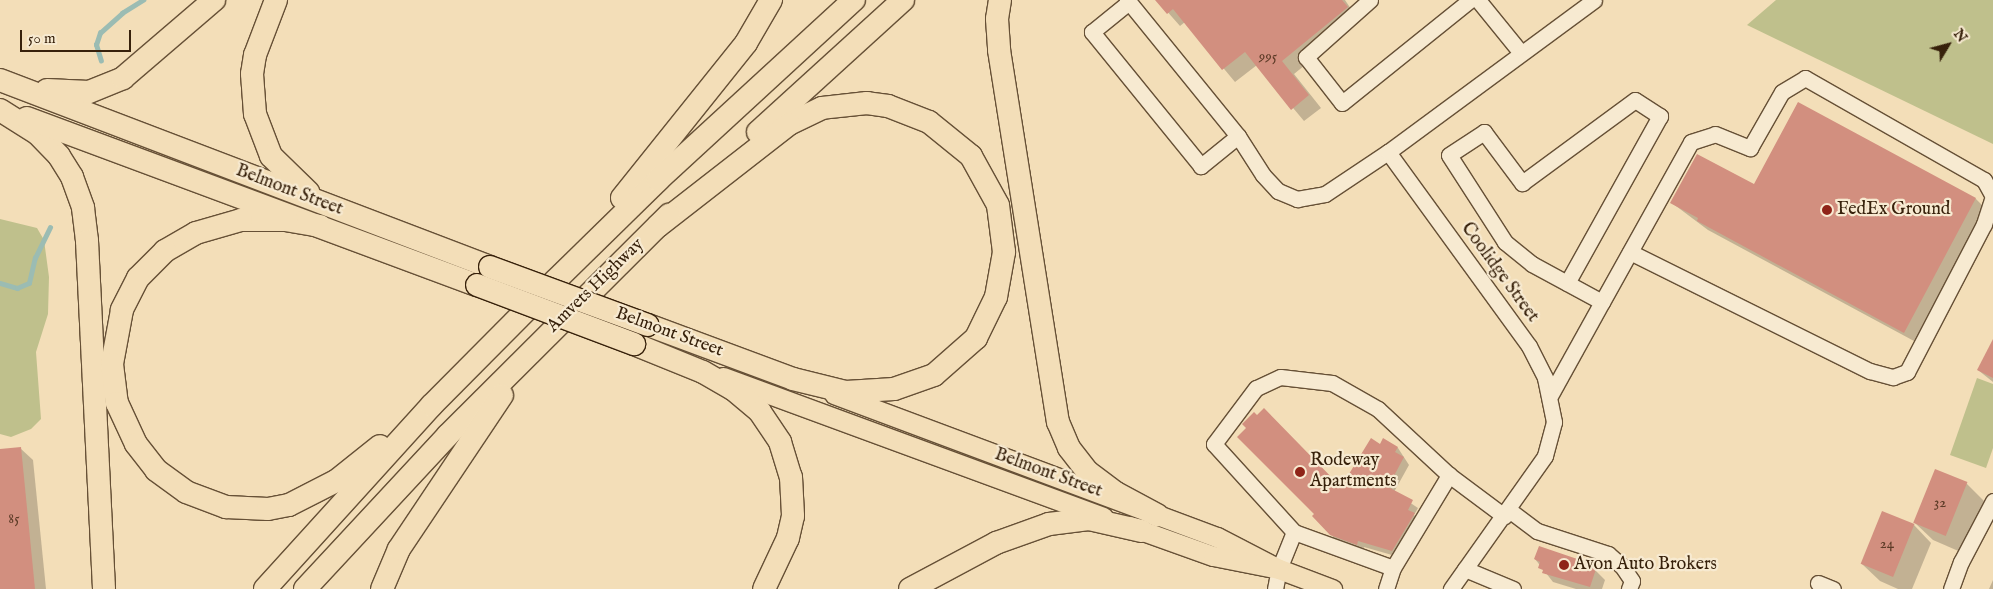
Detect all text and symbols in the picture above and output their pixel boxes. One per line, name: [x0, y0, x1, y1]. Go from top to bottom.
scale bar: [22, 20, 134, 52]
north arrow: [1923, 20, 1973, 70]
text: N: [1949, 26, 1971, 46]
text: 50 m: [28, 29, 56, 48]
house number: 995: [1259, 48, 1277, 66]
street label: Belmont Street: [232, 161, 346, 221]
place label: FedEx Ground: [1837, 199, 1950, 221]
marker: FedEx Ground: [1821, 204, 1833, 216]
street label: Coolidge Street: [1456, 219, 1542, 327]
street label: Amvets Highway: [543, 234, 649, 338]
street label: Belmont Street: [612, 304, 726, 362]
street label: Belmont Street: [991, 445, 1105, 503]
place label: Rodeway Apartments: [1310, 451, 1397, 494]
marker: Rodeway Apartments: [1294, 466, 1306, 478]
house number: 32: [1934, 494, 1946, 512]
house number: 85: [8, 510, 20, 528]
house number: 24: [1880, 535, 1894, 553]
place label: Avon Auto Brokers: [1574, 554, 1717, 576]
marker: Avon Auto Brokers: [1558, 559, 1570, 571]

